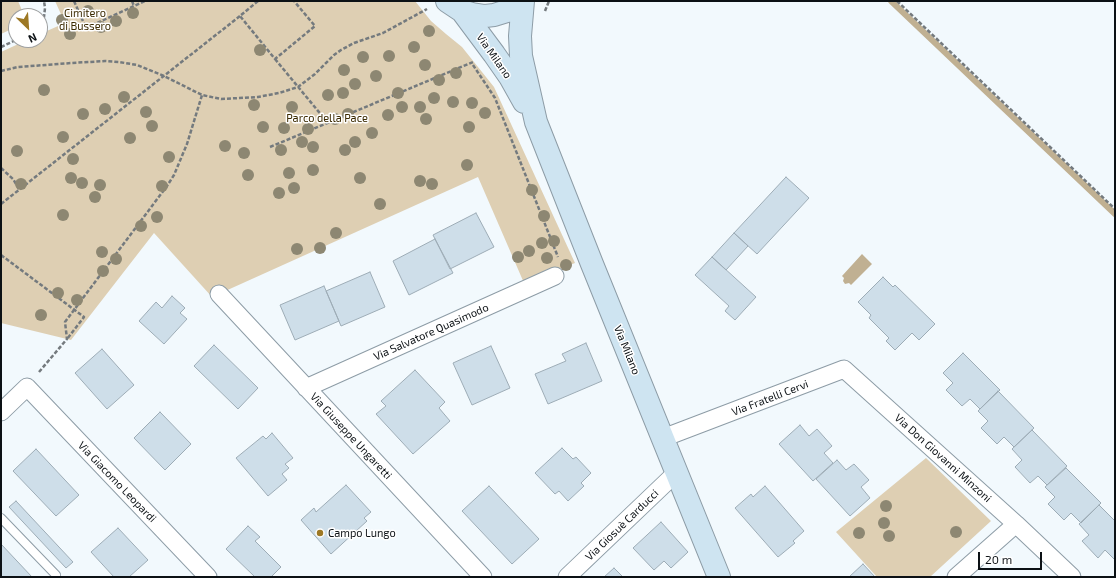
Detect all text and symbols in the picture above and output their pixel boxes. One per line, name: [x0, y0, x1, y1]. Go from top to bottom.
park label: Cimitero di Bussero: [59, 6, 111, 32]
north arrow: [8, 8, 48, 48]
text: N: [27, 31, 39, 46]
street label: Via Milano: [474, 31, 514, 81]
park label: Parco della Pace: [286, 111, 368, 125]
street label: Via Salvatore Quasimodo: [371, 301, 491, 363]
street label: Via Milano: [611, 323, 643, 377]
street label: Via Fratelli Cervi: [730, 377, 810, 419]
street label: Via Giuseppe Ungaretti: [307, 390, 395, 482]
street label: Via Don Giovanni Minzoni: [892, 411, 994, 505]
street label: Via Giacomo Leopardi: [75, 439, 159, 525]
street label: Via Giosuè Carducci: [583, 487, 661, 563]
place label: Campo Lungo: [328, 526, 396, 540]
marker: Campo Lungo: [315, 528, 325, 538]
scale bar: [980, 544, 1044, 570]
text: 20 m: [985, 552, 1012, 566]

